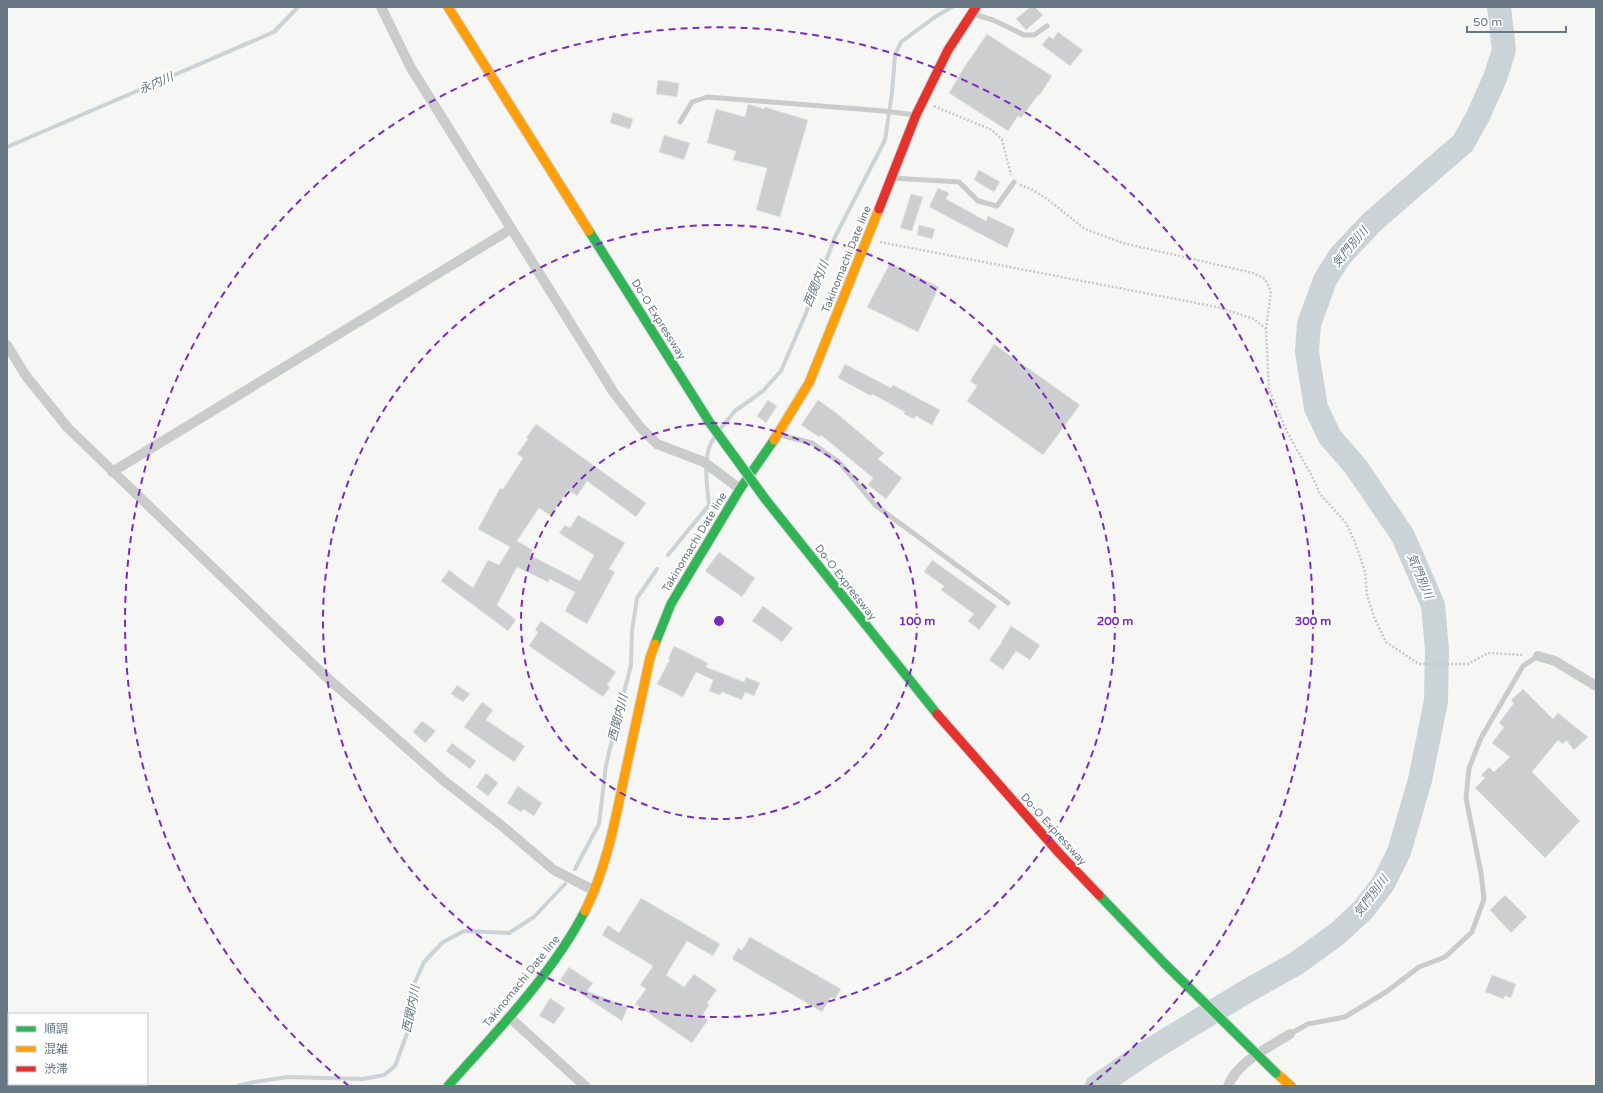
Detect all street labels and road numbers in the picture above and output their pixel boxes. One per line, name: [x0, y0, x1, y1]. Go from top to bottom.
street label: Takinomachi Date line: [819, 204, 874, 315]
street label: Do-O Expressway: [629, 277, 689, 362]
street label: Takinomachi Date line: [659, 490, 729, 595]
street label: Do-O Expressway: [812, 542, 879, 623]
street label: Do-O Expressway: [1018, 791, 1089, 868]
street label: Takinomachi Date line: [480, 933, 562, 1030]

